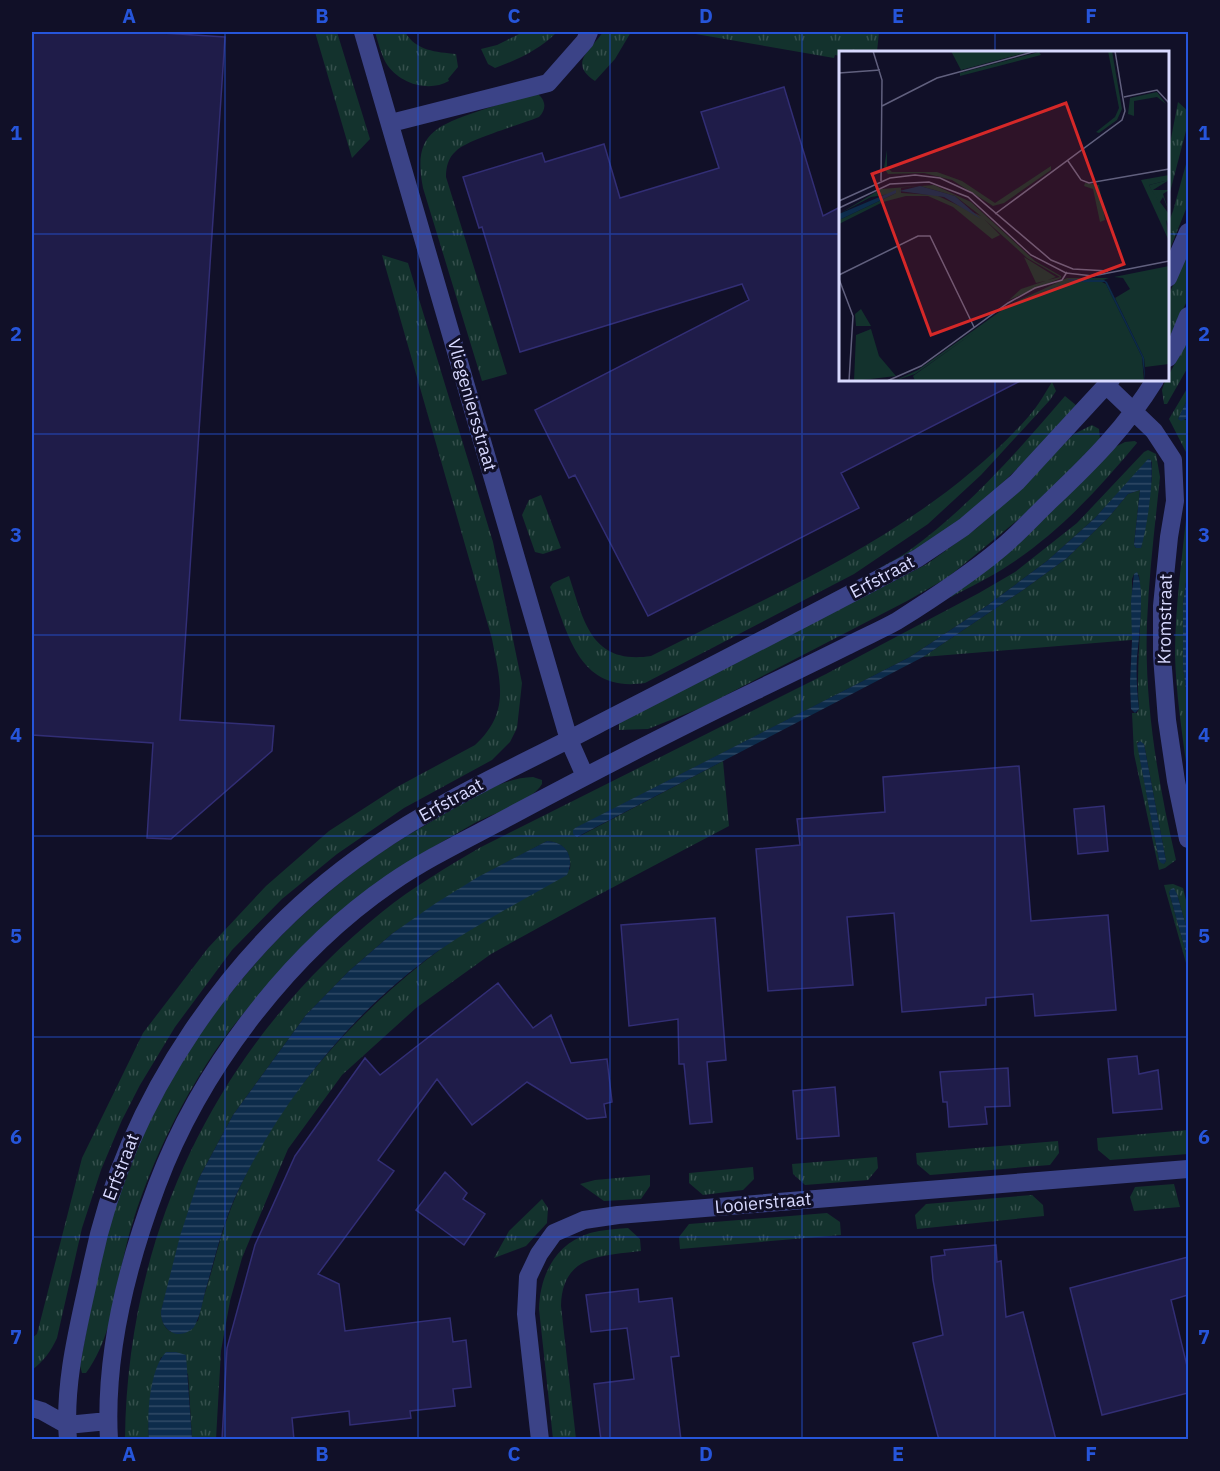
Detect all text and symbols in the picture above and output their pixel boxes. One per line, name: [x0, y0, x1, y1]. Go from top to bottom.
text: A: [122, 2, 136, 29]
text: B: [315, 2, 329, 29]
text: C: [507, 2, 521, 29]
text: D: [699, 2, 713, 29]
text: E: [892, 2, 904, 29]
text: F: [1085, 2, 1097, 29]
inset map: [839, 51, 1169, 381]
text: 1: [10, 119, 22, 146]
text: 1: [1198, 119, 1210, 146]
text: 2: [10, 320, 22, 347]
text: 2: [1198, 320, 1210, 347]
street label: Vliegeniersstraat: [443, 336, 502, 474]
text: 3: [10, 521, 22, 548]
text: 3: [1198, 521, 1210, 548]
street label: Erfstraat: [845, 550, 918, 603]
street label: Kromstraat: [1152, 574, 1177, 664]
text: 4: [10, 721, 22, 748]
text: 4: [1198, 721, 1210, 748]
street label: Erfstraat: [415, 773, 487, 827]
text: 5: [10, 922, 22, 949]
text: 5: [1198, 922, 1210, 949]
text: 6: [10, 1123, 22, 1150]
text: 6: [1198, 1123, 1210, 1150]
street label: Erfstraat: [97, 1130, 144, 1204]
street label: Looierstraat: [714, 1187, 812, 1218]
text: 7: [10, 1323, 22, 1350]
text: 7: [1198, 1323, 1210, 1350]
text: A: [122, 1440, 136, 1467]
text: B: [315, 1440, 329, 1467]
text: C: [507, 1440, 521, 1467]
text: D: [699, 1440, 713, 1467]
text: E: [892, 1440, 904, 1467]
text: F: [1085, 1440, 1097, 1467]

